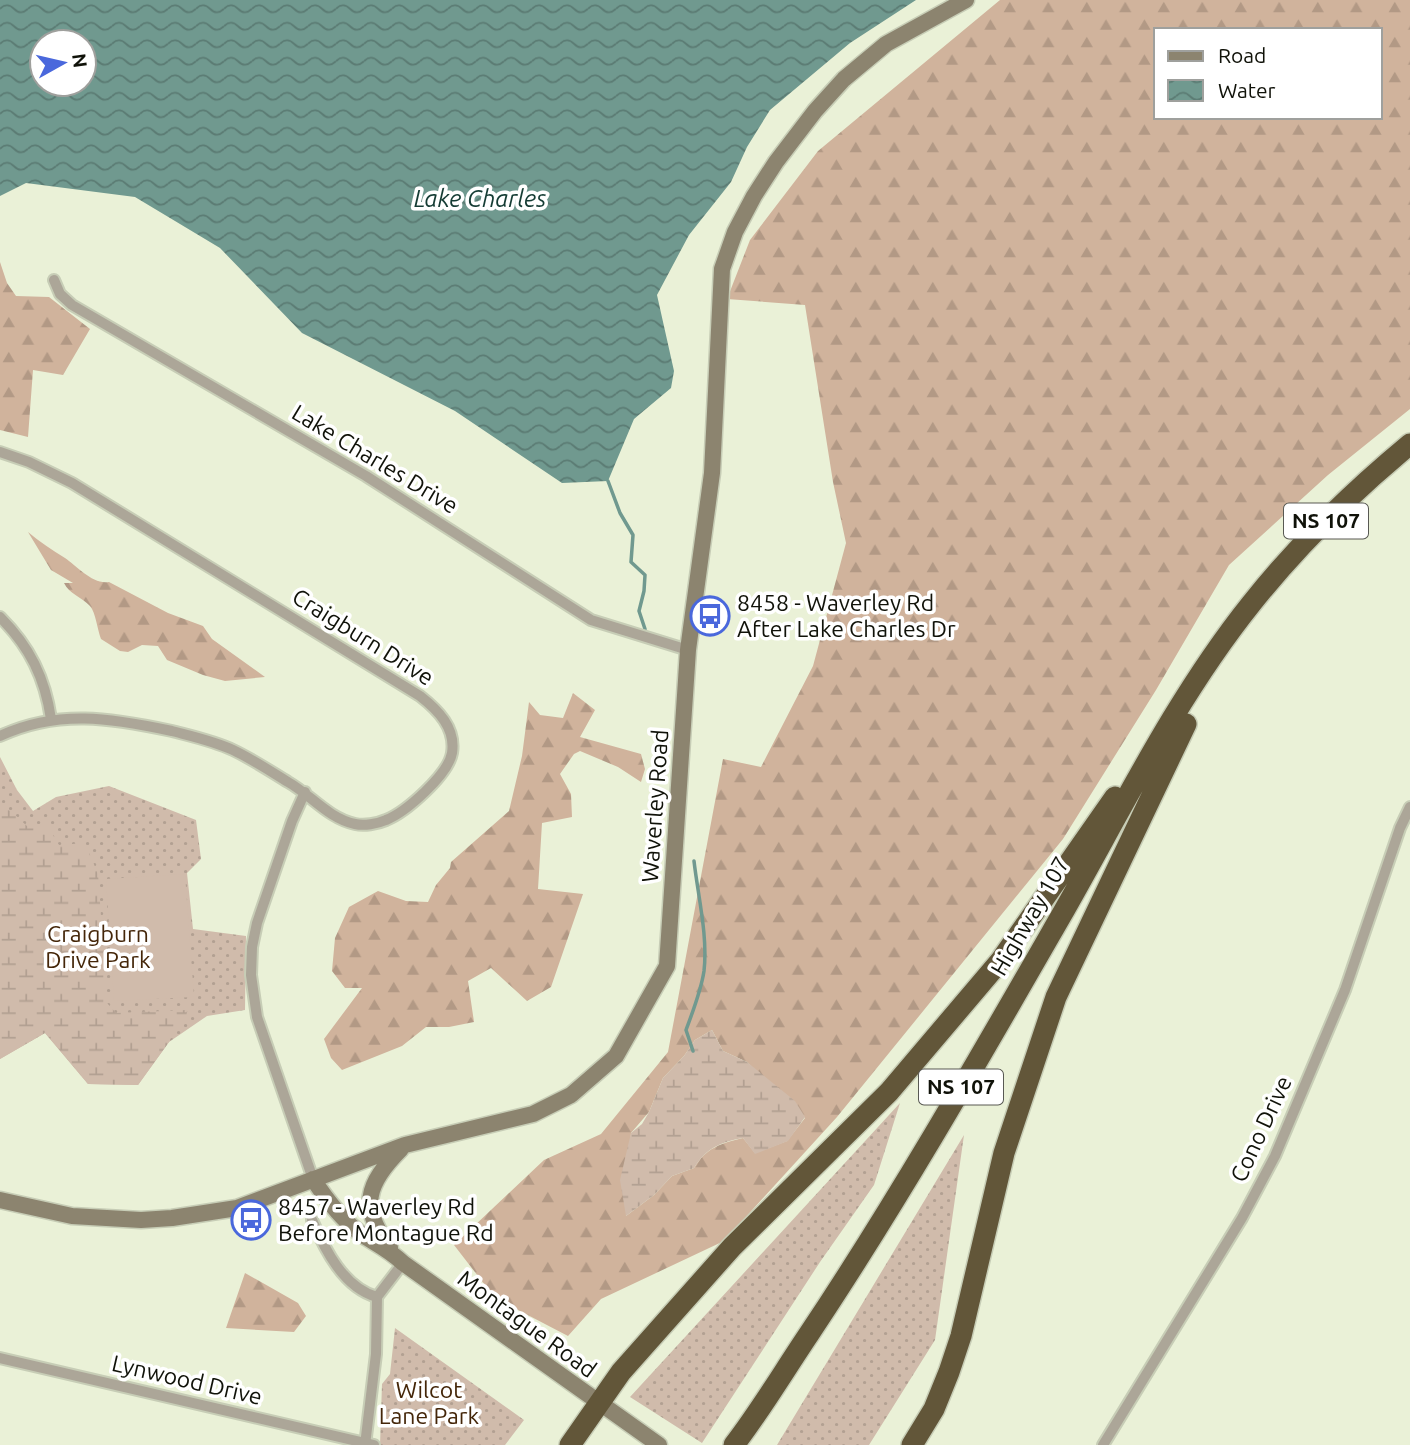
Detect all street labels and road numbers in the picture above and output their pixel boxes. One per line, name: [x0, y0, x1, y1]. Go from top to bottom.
street label: Lake Charles Drive: [288, 399, 463, 518]
road number: NS 107: [1284, 504, 1368, 538]
street label: Craigburn Drive: [288, 583, 438, 690]
street label: Waverley Road: [637, 729, 672, 883]
street label: Highway 107: [986, 852, 1074, 980]
road number: NS 107: [919, 1070, 1003, 1104]
street label: Cono Drive: [1225, 1072, 1296, 1186]
street label: Montague Road: [453, 1265, 601, 1382]
street label: Lynwood Drive: [110, 1350, 265, 1409]

